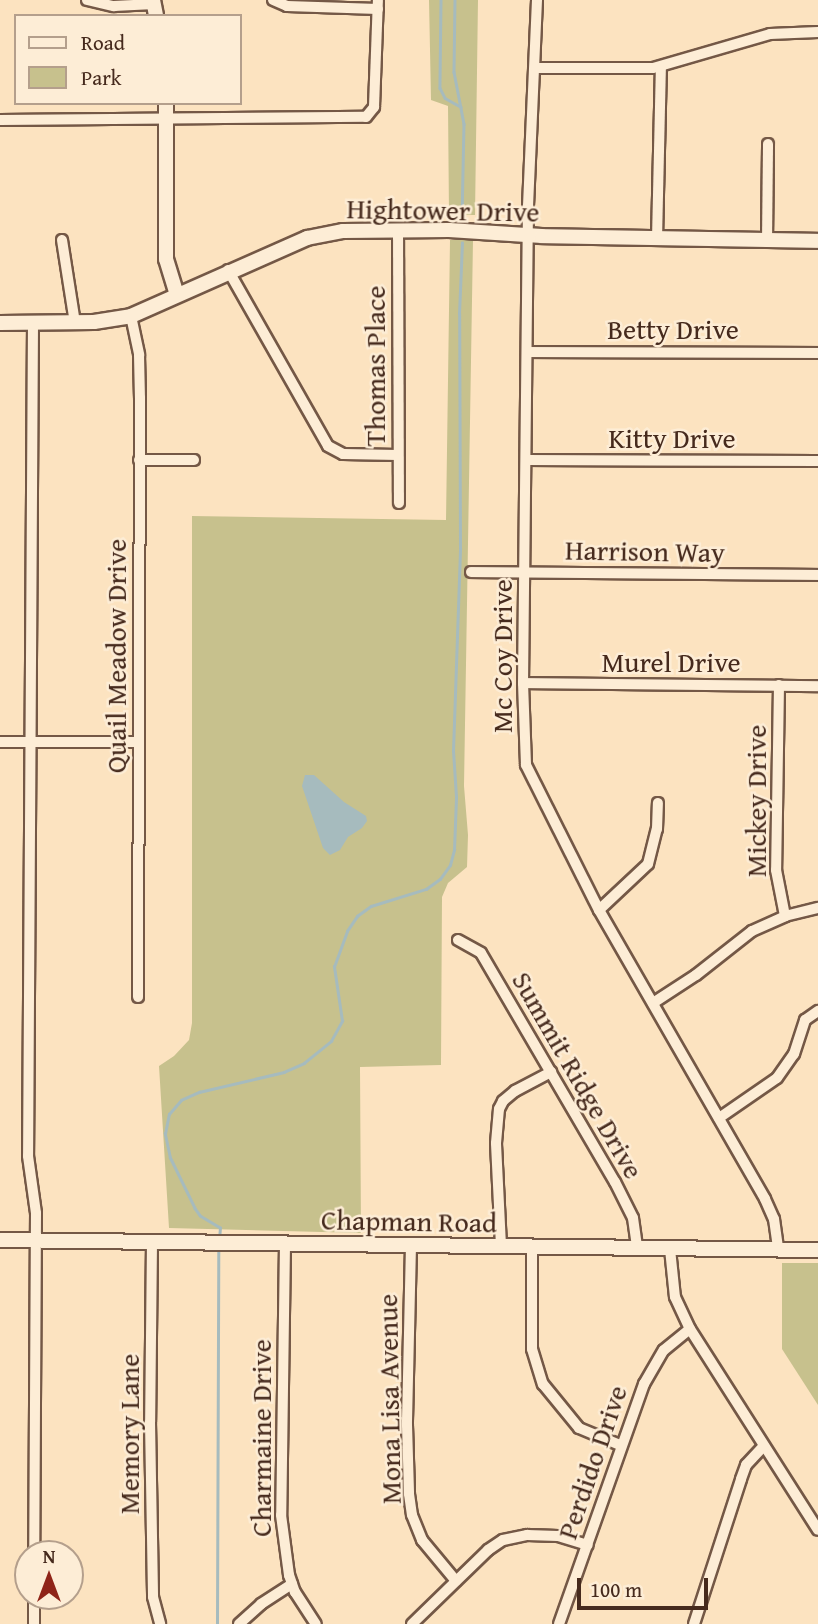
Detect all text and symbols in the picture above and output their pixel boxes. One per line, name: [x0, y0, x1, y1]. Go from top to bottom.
legend: [14, 14, 242, 105]
text: Road: [81, 27, 125, 58]
text: Park: [81, 62, 122, 93]
street label: Hightower Drive: [346, 192, 540, 228]
street label: Thomas Place: [358, 286, 392, 446]
street label: Betty Drive: [607, 312, 739, 346]
street label: Kitty Drive: [608, 421, 736, 455]
street label: Harrison Way: [565, 533, 725, 569]
street label: Quail Meadow Drive: [99, 539, 133, 773]
street label: Mc Coy Drive: [485, 579, 519, 733]
street label: Murel Drive: [601, 645, 741, 679]
street label: Mickey Drive: [739, 725, 773, 877]
street label: Summit Ridge Drive: [505, 966, 651, 1184]
street label: Chapman Road: [321, 1203, 497, 1239]
street label: Mona Lisa Avenue: [370, 1294, 408, 1504]
street label: Charmaine Drive: [244, 1339, 278, 1537]
street label: Memory Lane: [112, 1354, 146, 1514]
street label: Perdido Drive: [550, 1381, 634, 1543]
north arrow: [14, 1540, 84, 1610]
text: N: [43, 1542, 55, 1570]
scale bar: [580, 1564, 711, 1608]
text: 100 m: [590, 1574, 642, 1605]

